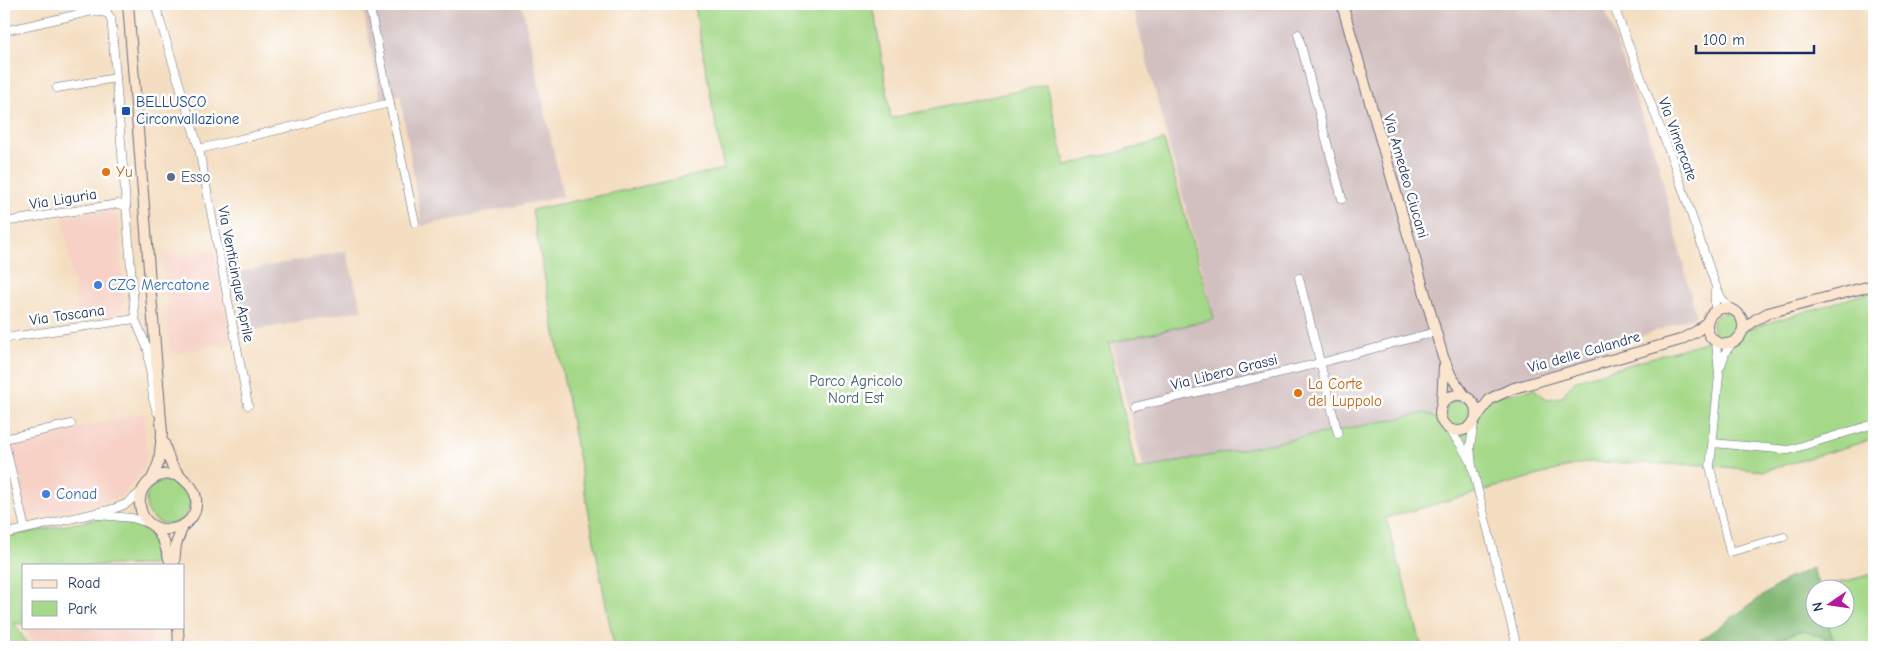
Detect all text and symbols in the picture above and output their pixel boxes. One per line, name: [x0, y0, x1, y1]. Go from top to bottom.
scale bar: [1696, 22, 1813, 54]
text: 100 m: [1703, 31, 1745, 49]
place label: BELLUSCO Circonvallazione: [136, 93, 240, 128]
street label: Via Vimercate: [1655, 95, 1702, 184]
marker: BELLUSCO Circonvallazione: [120, 105, 132, 117]
street label: Via Amedeo Ciucani: [1380, 112, 1432, 240]
place label: Yu: [116, 163, 133, 181]
marker: Yu: [100, 166, 112, 178]
place label: Esso: [181, 168, 210, 186]
marker: Esso: [165, 171, 177, 183]
street label: Via Liguria: [28, 185, 98, 213]
street label: Via Venticinque Aprile: [214, 204, 258, 344]
place label: CZG Mercatone: [108, 276, 210, 294]
marker: CZG Mercatone: [92, 279, 104, 291]
street label: Via Toscana: [28, 301, 106, 329]
street label: Via delle Calandre: [1526, 327, 1643, 377]
street label: Via Libero Grassi: [1169, 350, 1279, 394]
park label: Parco Agricolo Nord Est: [809, 372, 903, 407]
place label: La Corte del Luppolo: [1308, 375, 1382, 410]
marker: La Corte del Luppolo: [1292, 387, 1304, 399]
place label: Conad: [56, 485, 97, 503]
marker: Conad: [40, 488, 52, 500]
legend: [22, 564, 185, 628]
text: Road: [68, 574, 100, 592]
north arrow: [1806, 578, 1856, 628]
text: Park: [68, 600, 97, 618]
text: N: [1809, 600, 1827, 613]

